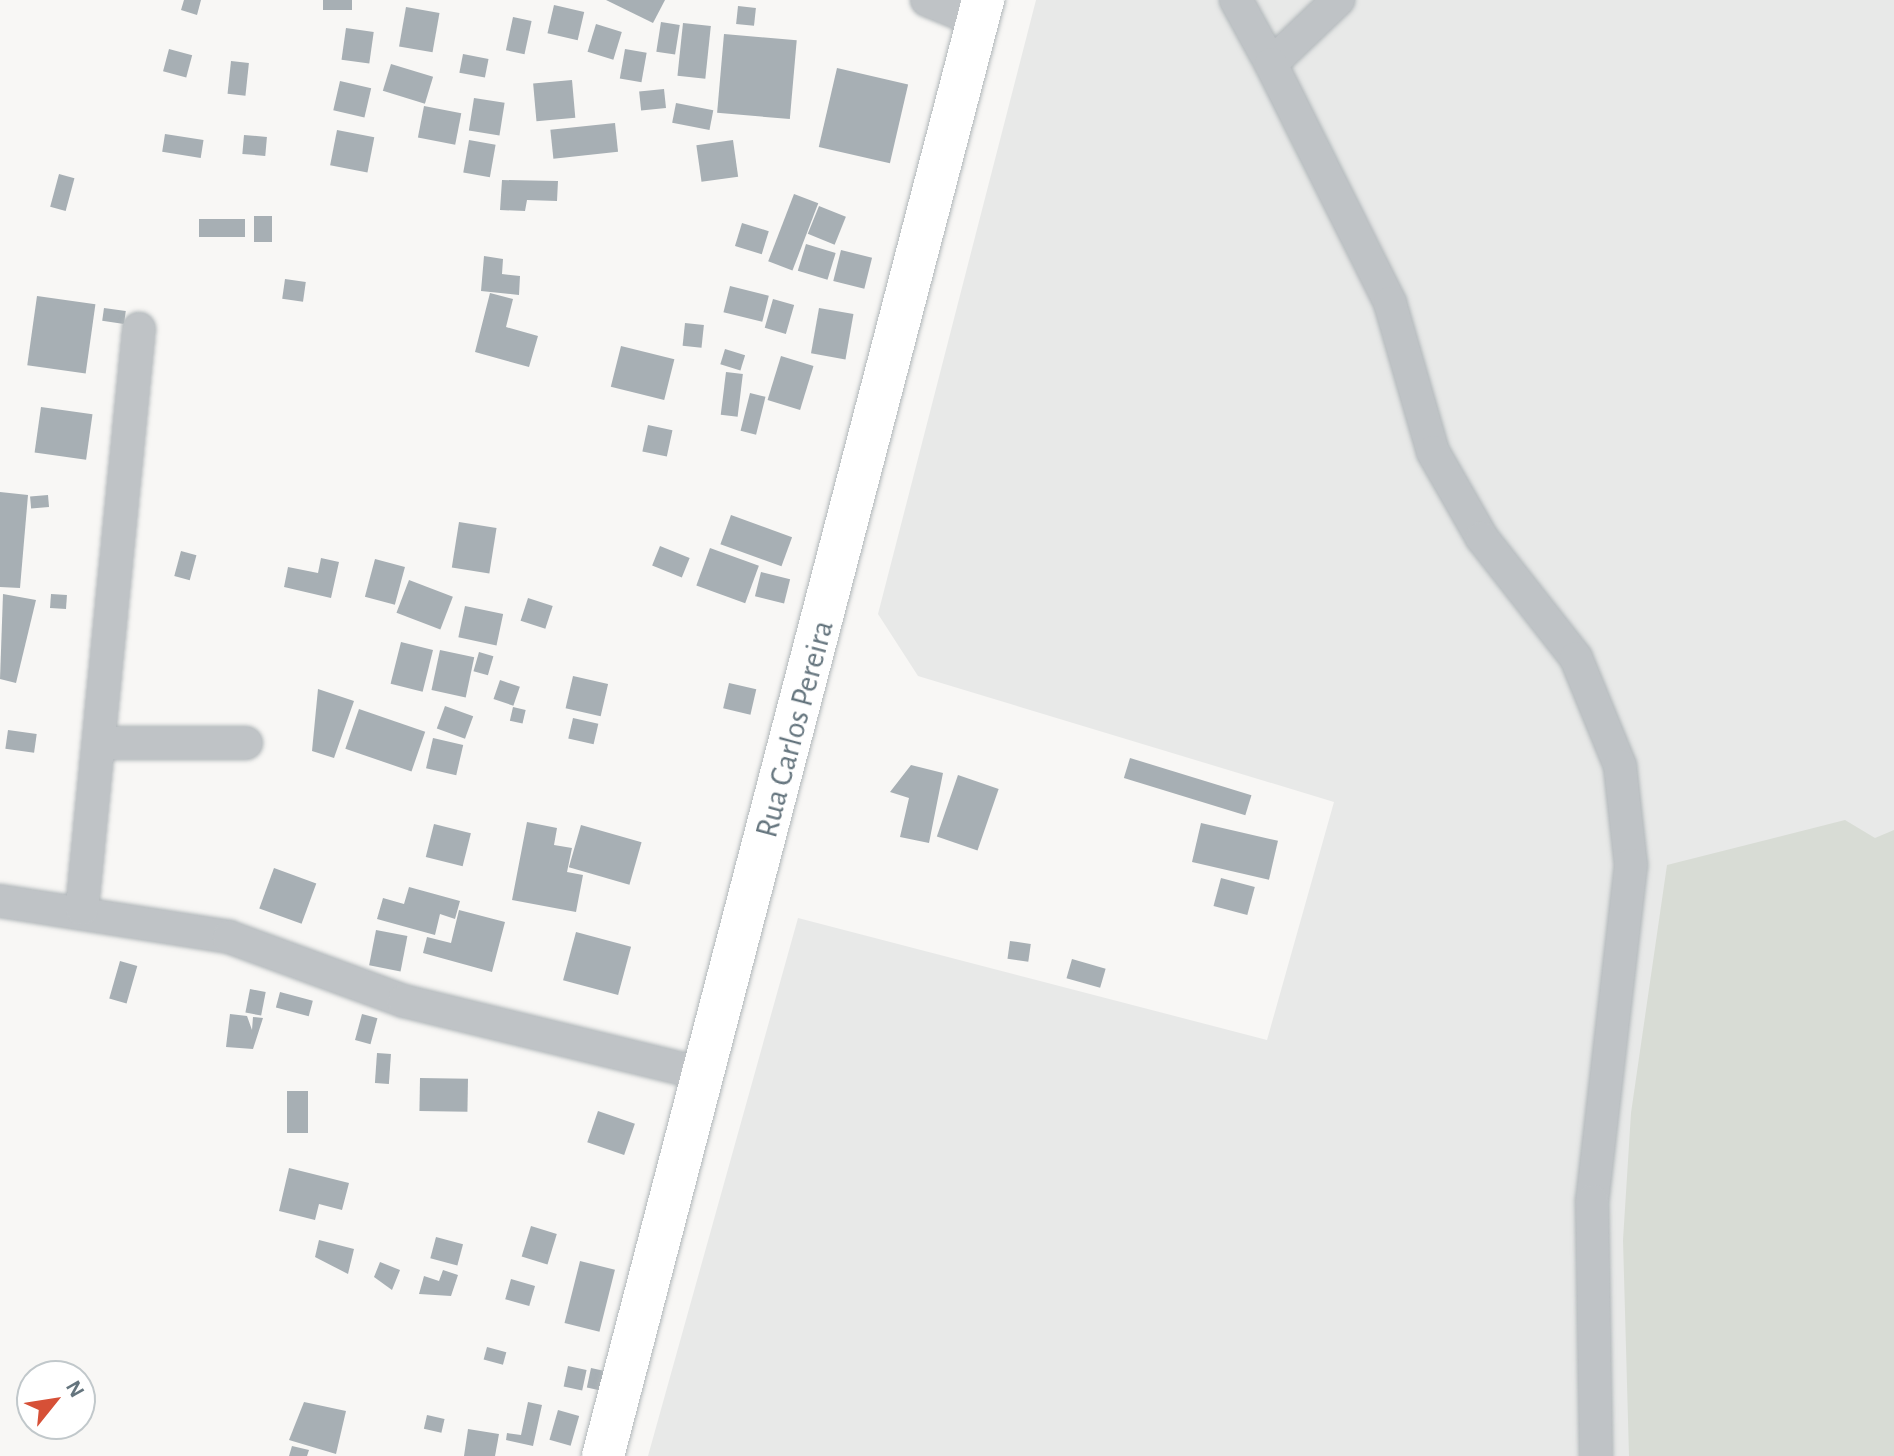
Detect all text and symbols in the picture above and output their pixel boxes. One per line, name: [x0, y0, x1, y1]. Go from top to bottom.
street label: Rua Carlos Pereira: [748, 616, 842, 842]
north arrow: [16, 1360, 96, 1440]
text: N: [62, 1377, 88, 1401]

